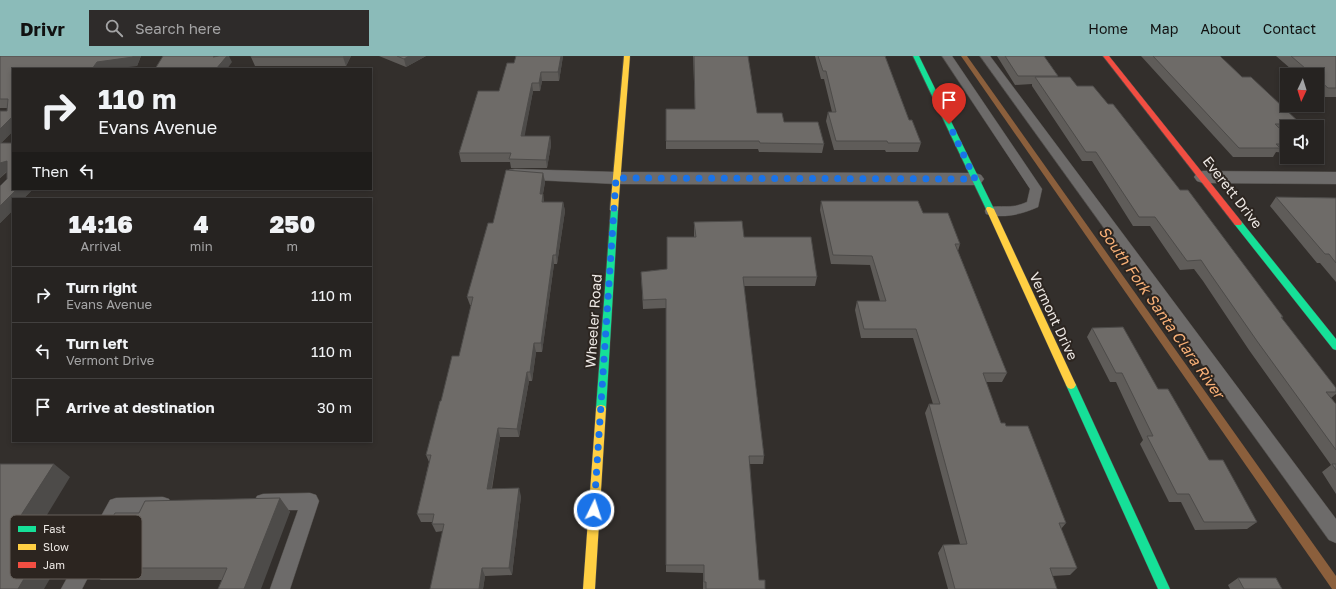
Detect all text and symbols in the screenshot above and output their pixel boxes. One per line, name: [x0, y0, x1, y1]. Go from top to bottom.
search box: [89, 10, 369, 46]
text: Drivr: [20, 17, 65, 40]
icon: search: [103, 17, 125, 39]
text: Search here: [135, 19, 221, 37]
text: Home: [1088, 20, 1128, 37]
text: Map: [1150, 20, 1178, 37]
text: About: [1200, 20, 1241, 37]
text: Contact: [1263, 20, 1316, 37]
north arrow: [1280, 68, 1324, 112]
map controls: [1280, 68, 1324, 164]
text: 110 m: [98, 82, 177, 115]
pin: [932, 83, 966, 124]
icon: right: [32, 84, 84, 136]
icon: arrive: [938, 89, 960, 111]
text: Evans Avenue: [98, 116, 217, 138]
button: sound: [1280, 120, 1324, 164]
street label: Everett Drive: [1200, 153, 1266, 231]
icon: left: [76, 160, 98, 182]
text: Then: [32, 162, 68, 180]
text: 14:16: [69, 209, 133, 238]
text: 4: [194, 209, 209, 238]
text: 250: [269, 209, 315, 238]
water label: South Fork Santa Clara River: [1096, 222, 1230, 403]
text: Arrival: [80, 238, 121, 254]
text: min: [190, 238, 213, 254]
text: m: [287, 238, 298, 254]
street label: Vermont Drive: [1026, 269, 1082, 363]
street label: Wheeler Road: [581, 274, 605, 368]
text: Turn right: [66, 278, 137, 296]
icon: right: [32, 284, 54, 306]
text: 110 m: [311, 286, 352, 304]
text: Evans Avenue: [66, 296, 152, 312]
text: Turn left: [66, 334, 128, 352]
icon: left: [32, 340, 54, 362]
text: 110 m: [311, 342, 352, 360]
text: Vermont Drive: [66, 352, 154, 368]
icon: arrive: [32, 396, 54, 418]
text: Arrive at destination: [66, 398, 215, 416]
text: 30 m: [317, 398, 352, 416]
position arrow: [573, 489, 615, 531]
legend: [10, 515, 142, 579]
text: Fast: [43, 522, 66, 535]
text: Slow: [43, 540, 69, 553]
text: Jam: [43, 558, 65, 571]

